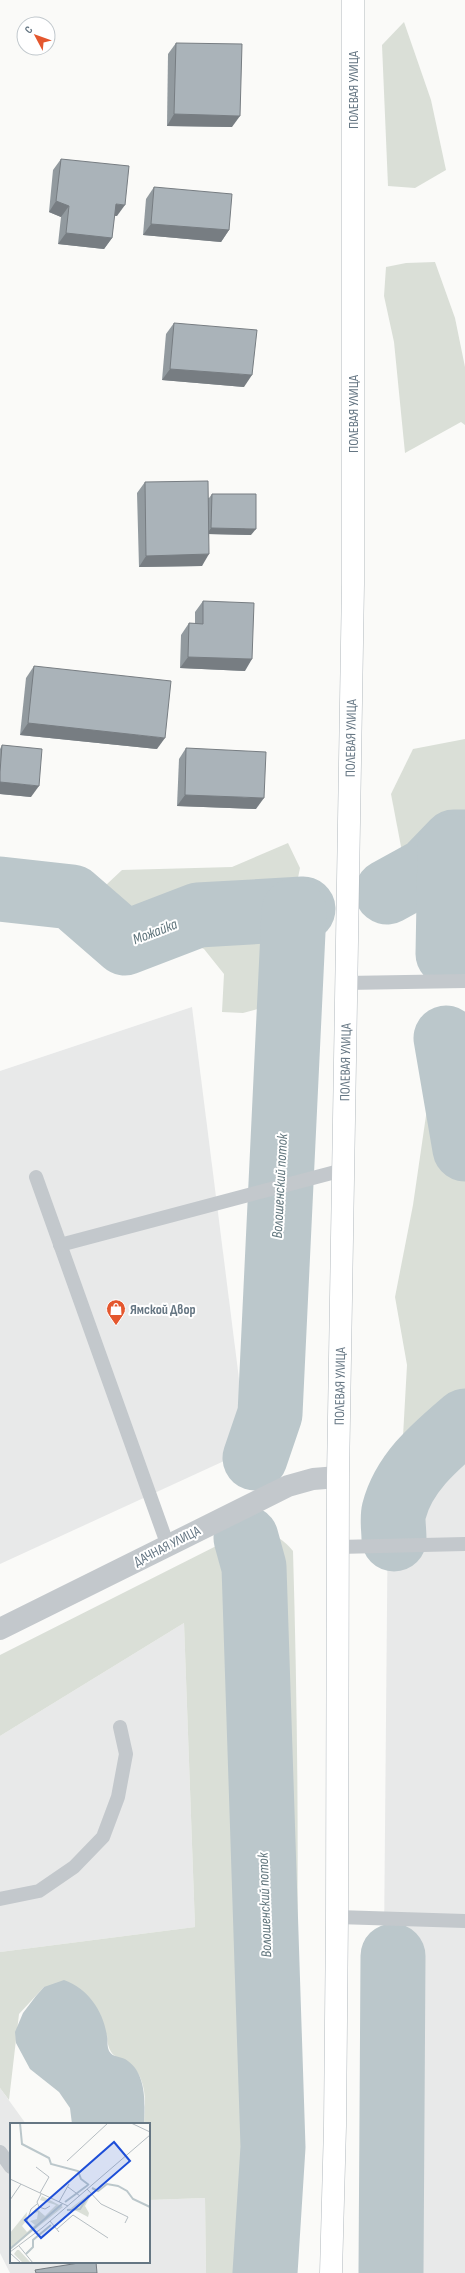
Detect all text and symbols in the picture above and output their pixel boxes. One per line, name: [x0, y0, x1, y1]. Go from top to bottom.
north arrow: [16, 16, 56, 56]
text: С: [22, 23, 36, 36]
street label: ПОЛЕВАЯ УЛИЦА: [345, 50, 362, 129]
street label: ПОЛЕВАЯ УЛИЦА: [345, 374, 362, 453]
street label: ПОЛЕВАЯ УЛИЦА: [341, 698, 360, 777]
water label: Можайка: [130, 915, 180, 949]
street label: ПОЛЕВАЯ УЛИЦА: [336, 1022, 354, 1101]
water label: Волошенский поток: [268, 1132, 292, 1239]
shop icon: Ямской Двор: [105, 1298, 127, 1326]
place label: Ямской Двор: [130, 1301, 196, 1318]
street label: ПОЛЕВАЯ УЛИЦА: [330, 1346, 349, 1425]
street label: ДАЧНАЯ УЛИЦА: [131, 1522, 204, 1570]
water label: Волошенский поток: [254, 1851, 276, 1958]
inset map: [10, 2123, 150, 2263]

